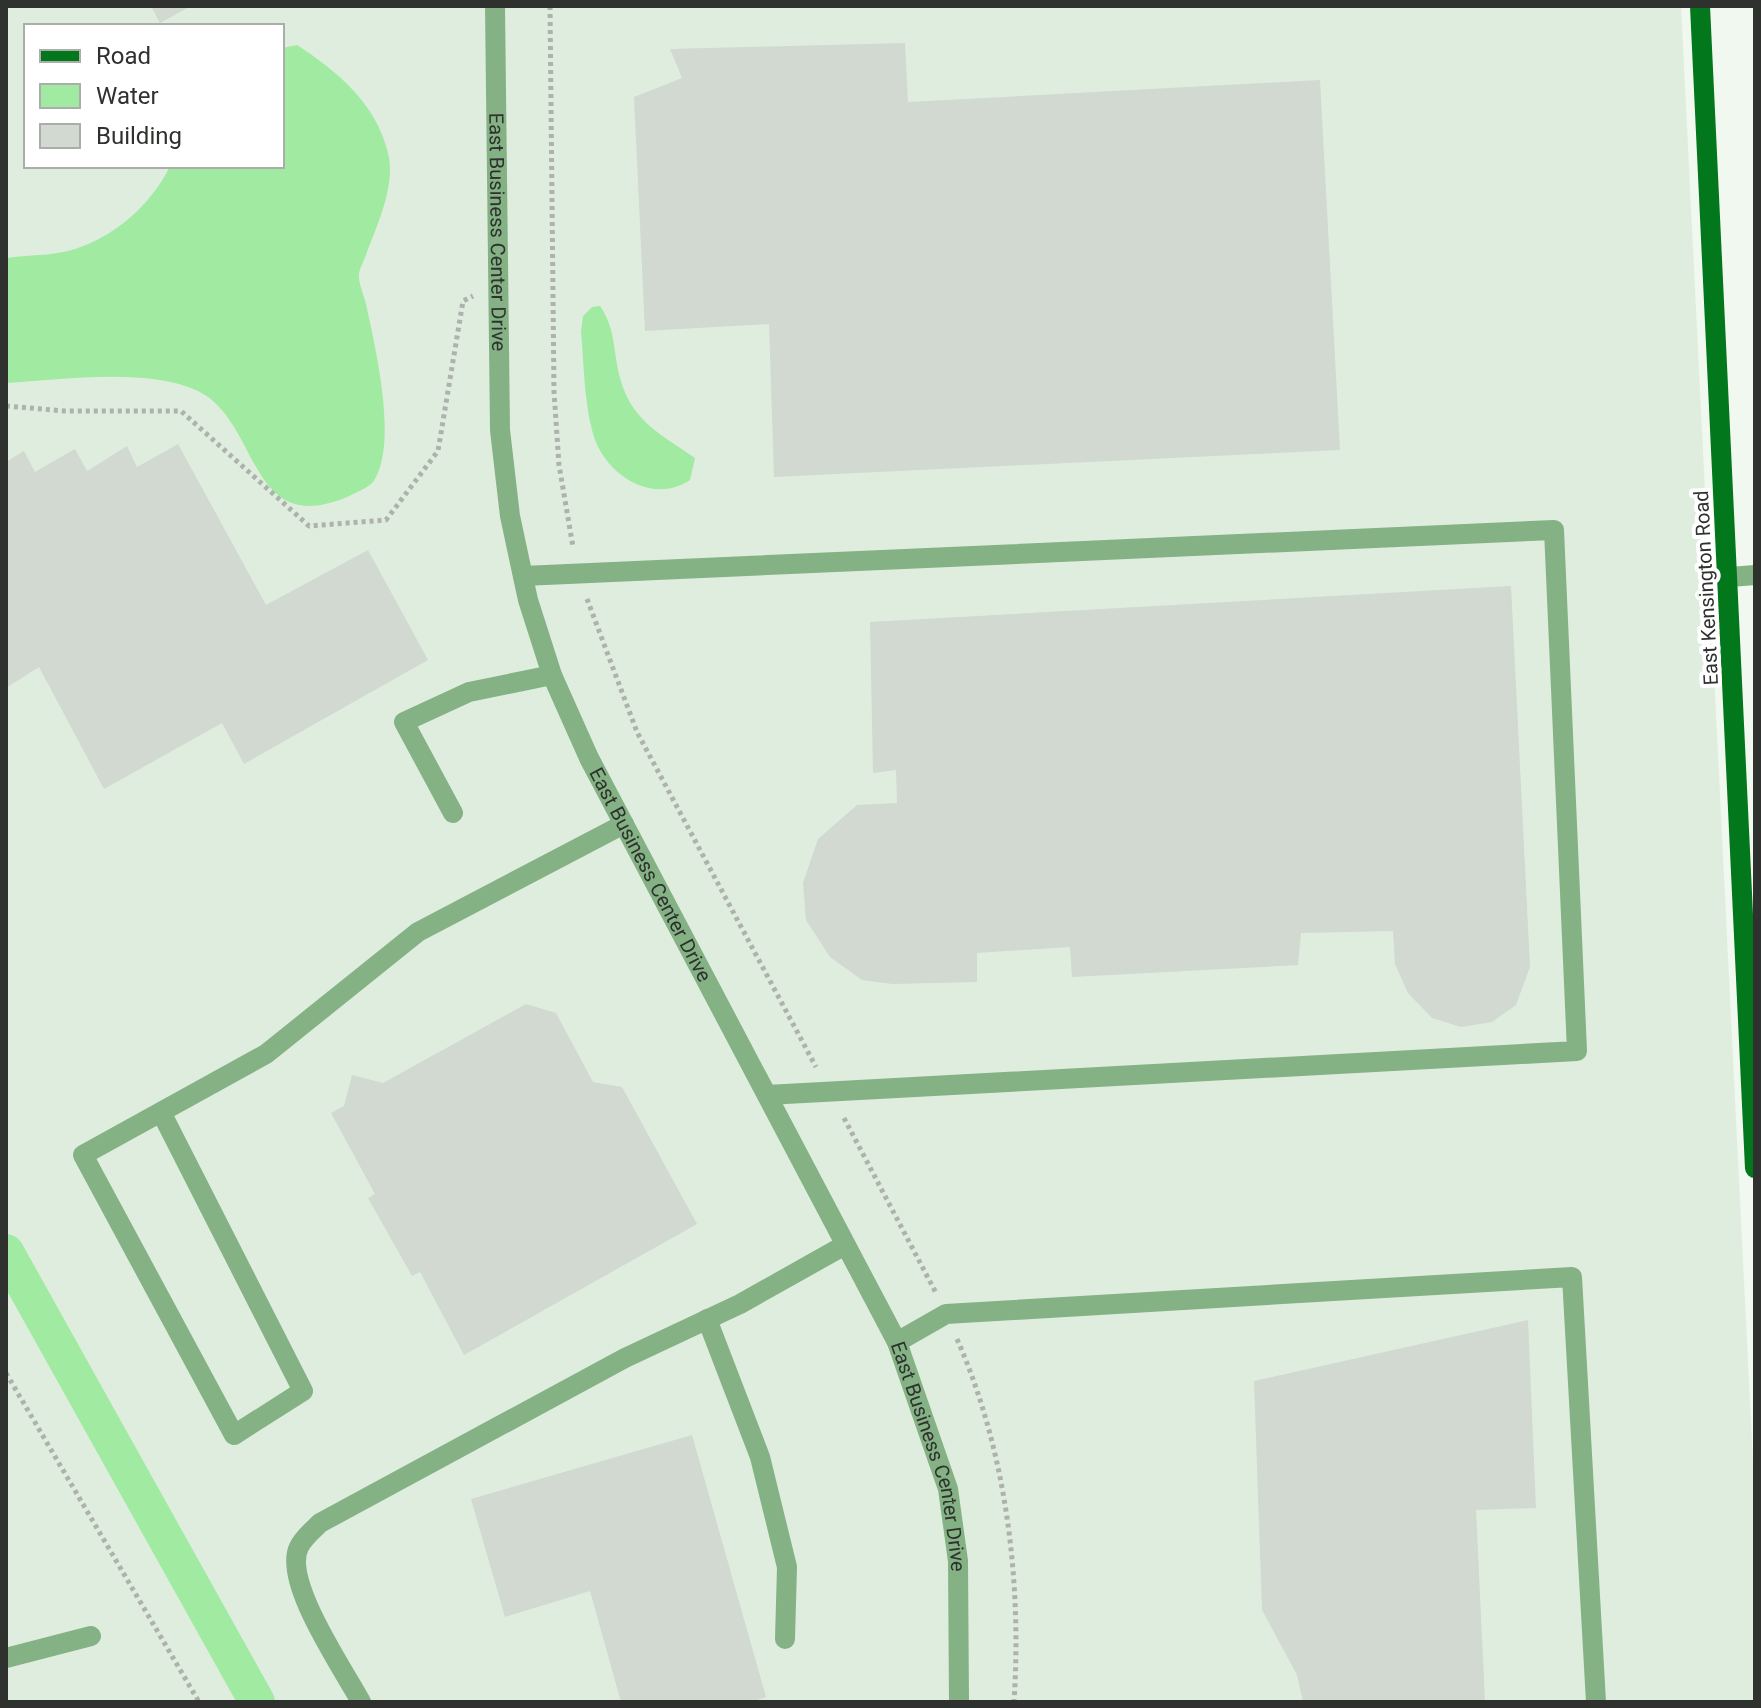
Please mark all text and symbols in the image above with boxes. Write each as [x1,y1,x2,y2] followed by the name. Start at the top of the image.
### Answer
[24,24,284,168] legend
[96,42,151,70] text: Road
[96,82,159,110] text: Water
[484,113,511,351] street label: East Business Center Drive
[96,122,182,150] text: Building
[1689,490,1723,686] street label: East Kensington Road
[584,763,717,986] street label: East Business Center Drive
[886,1338,970,1572] street label: East Business Center Drive

